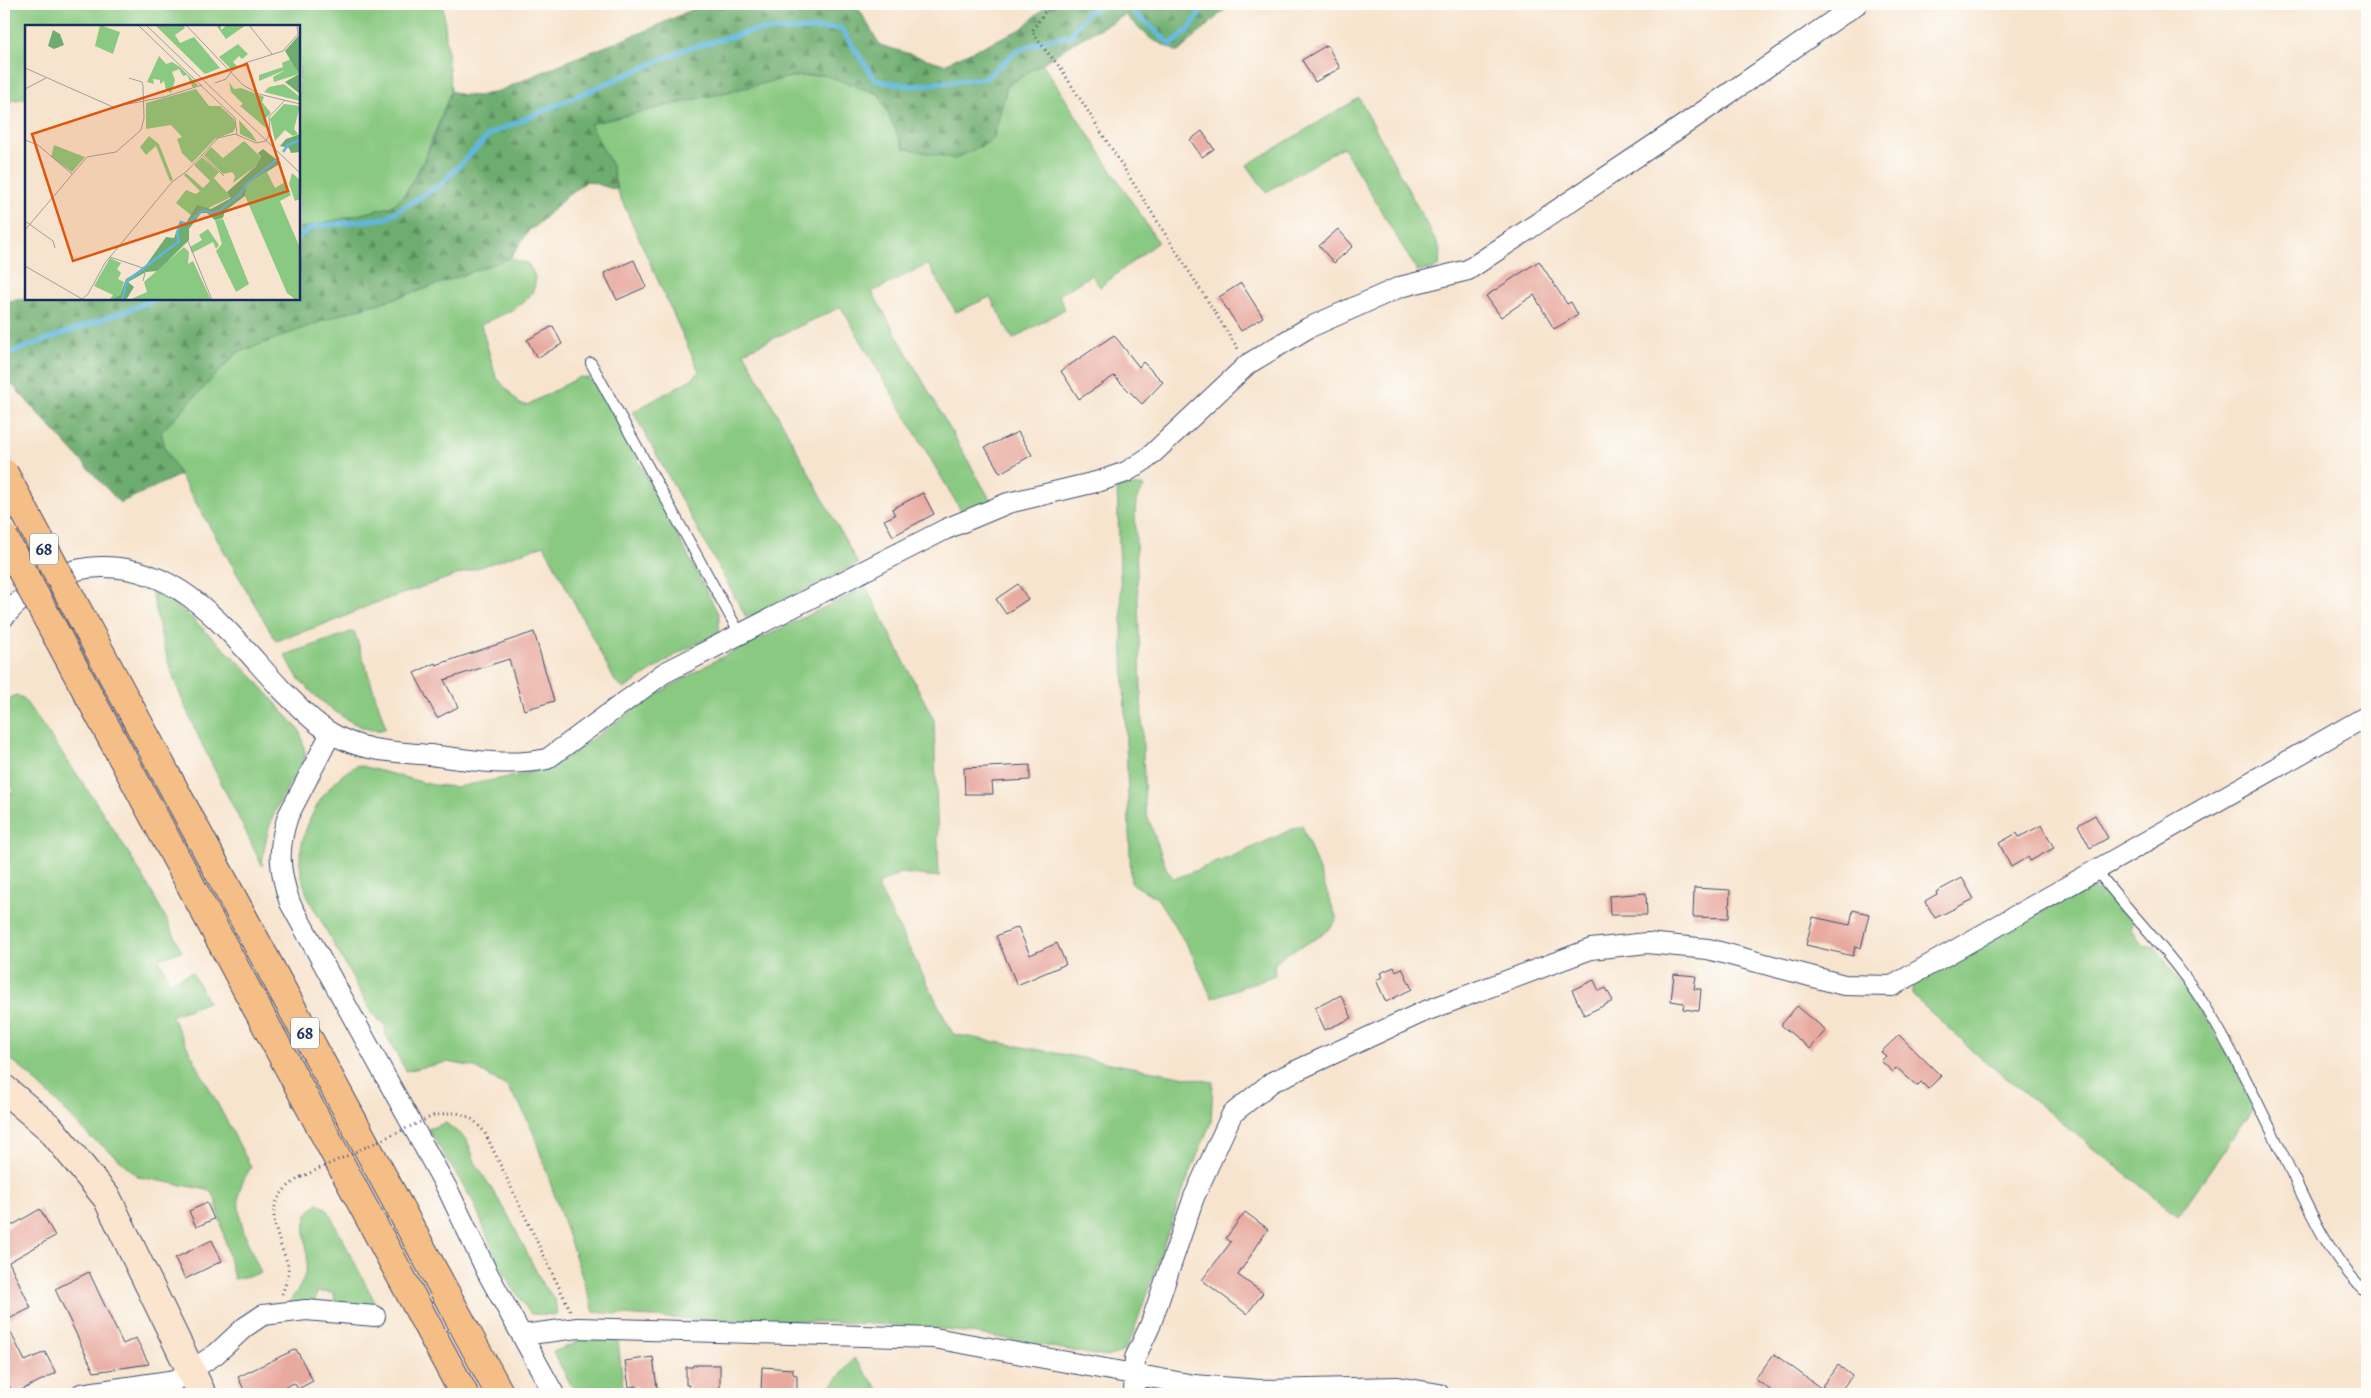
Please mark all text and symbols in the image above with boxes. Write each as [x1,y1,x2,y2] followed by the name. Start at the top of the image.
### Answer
[25,25,300,300] inset map
[30,534,58,564] road number: 68
[291,1018,319,1048] road number: 68

